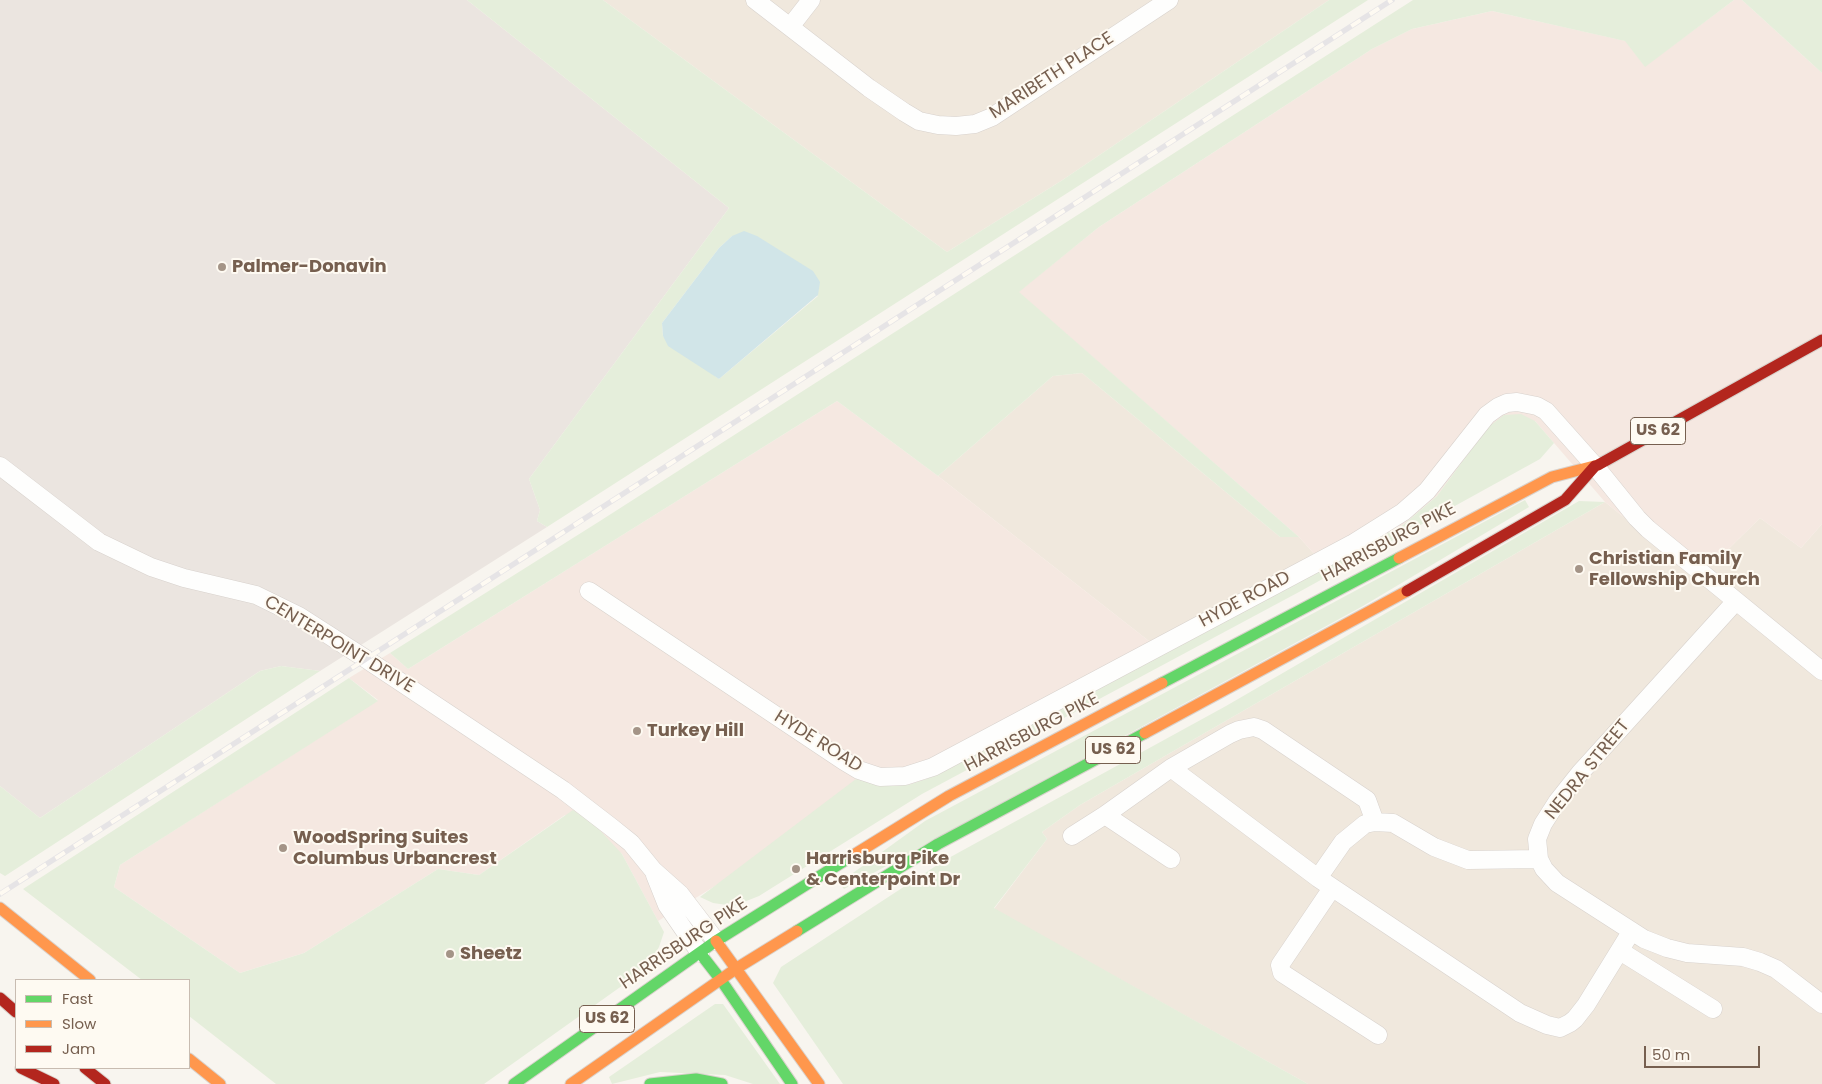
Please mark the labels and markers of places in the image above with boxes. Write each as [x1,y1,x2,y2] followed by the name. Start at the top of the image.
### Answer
[232,256,387,278] place label: Palmer-Donavin
[216,261,228,273] marker: Palmer-Donavin
[1589,548,1760,590] place label: Christian Family Fellowship Church
[1573,563,1585,575] marker: Christian Family Fellowship Church
[647,720,744,742] place label: Turkey Hill
[631,725,643,737] marker: Turkey Hill
[293,827,497,870] place label: WoodSpring Suites Columbus Urbancrest
[277,842,289,854] marker: WoodSpring Suites Columbus Urbancrest
[806,848,960,891] place label: Harrisburg Pike & Centerpoint Dr
[790,863,802,875] marker: Harrisburg Pike & Centerpoint Dr
[460,943,522,965] place label: Sheetz
[444,948,456,960] marker: Sheetz

